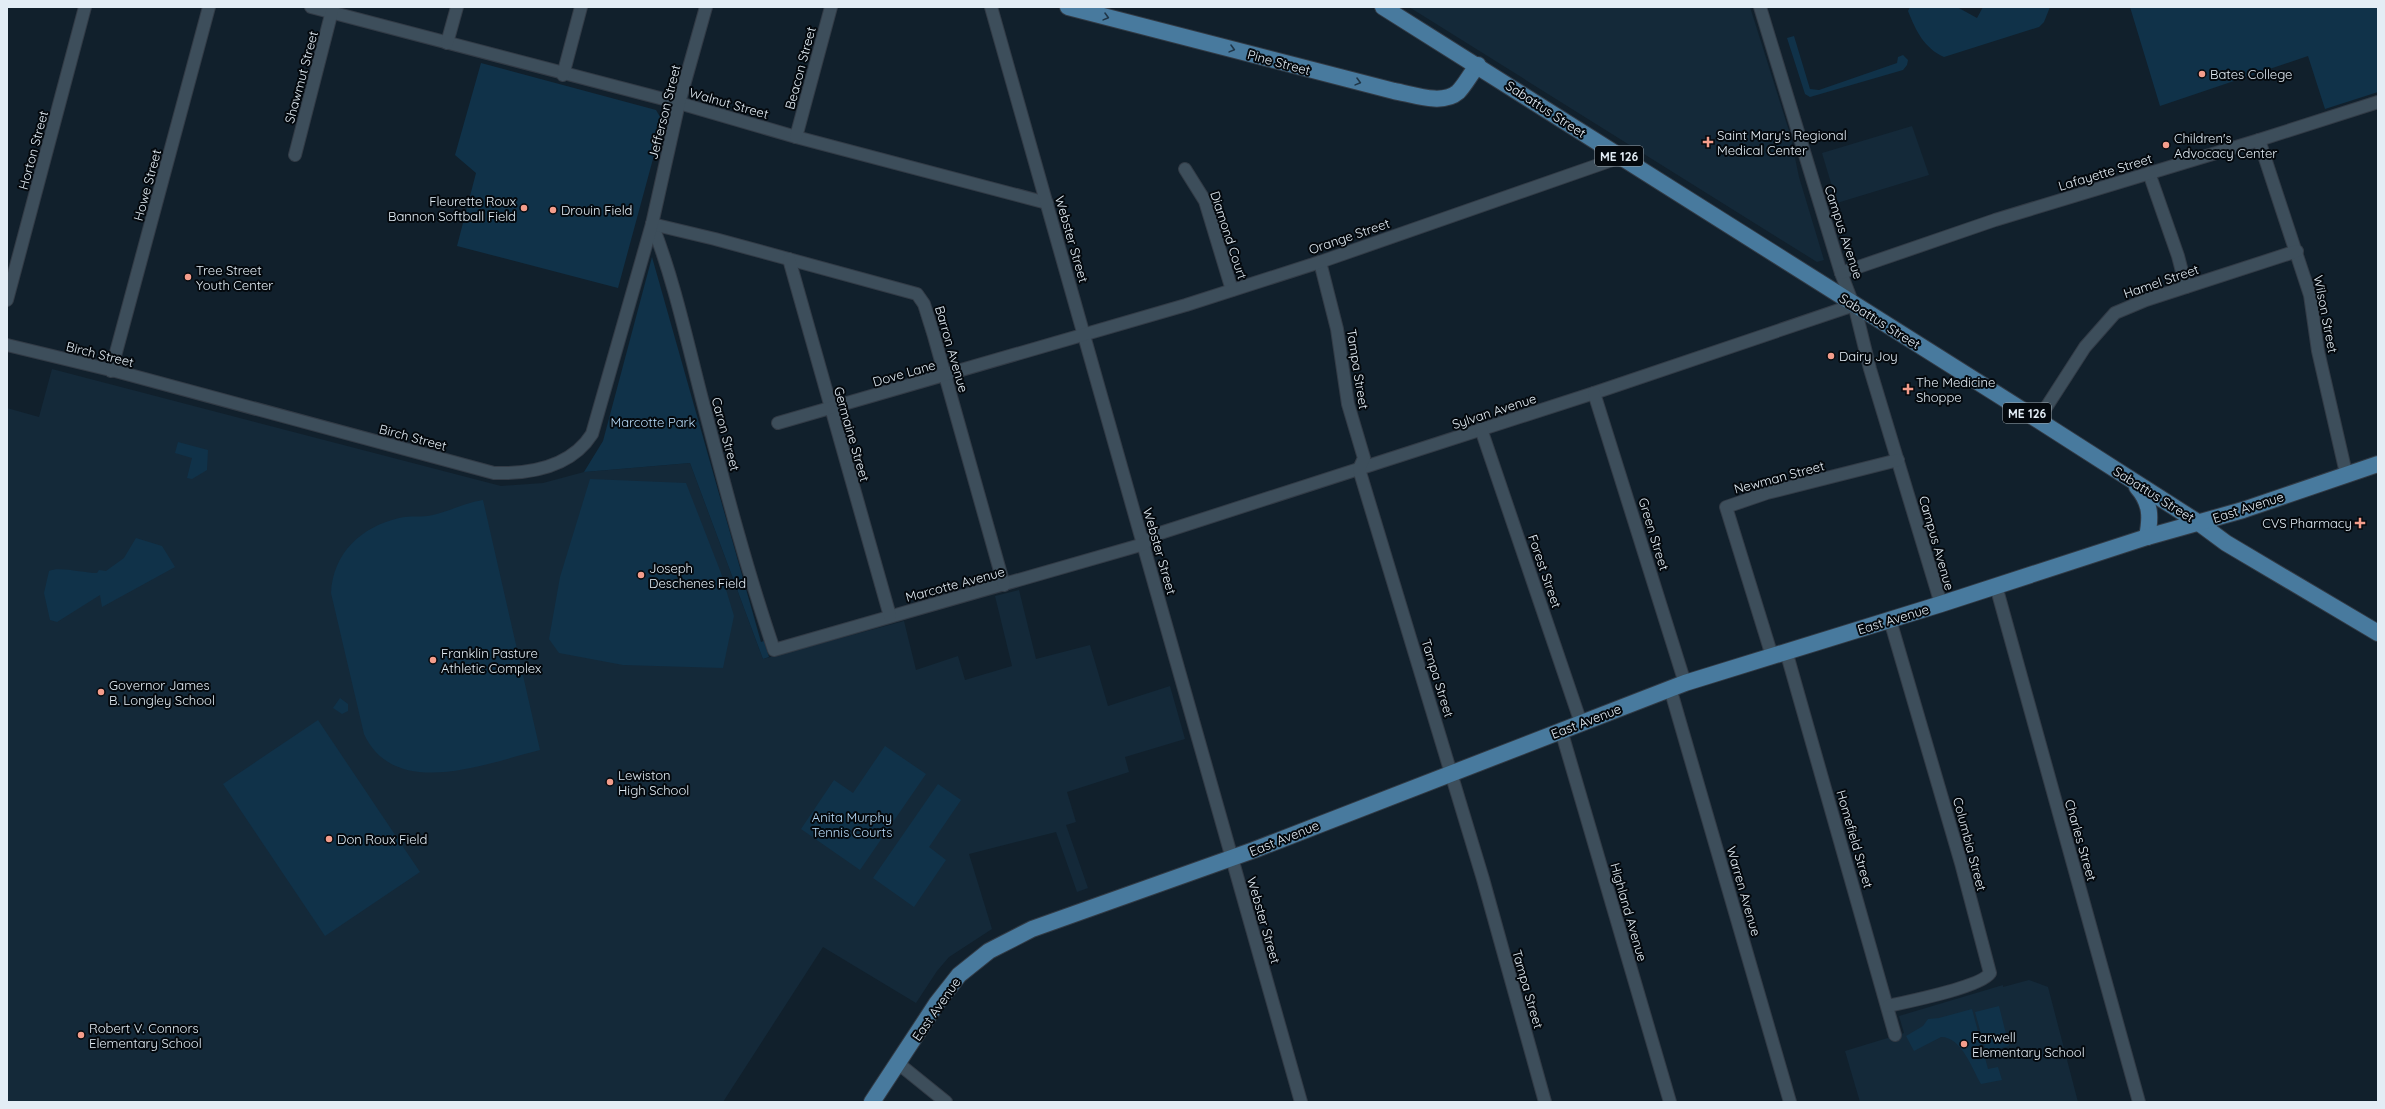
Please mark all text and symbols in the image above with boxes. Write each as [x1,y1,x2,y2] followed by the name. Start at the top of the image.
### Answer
[1102,12,1109,21] one-way arrow
[781,25,819,111] street label: Beacon Street
[281,29,321,125] street label: Shawmut Street
[1229,45,1235,53] one-way arrow
[1246,46,1312,78] street label: Pine Street
[644,63,684,161] street label: Jefferson Street
[2210,66,2292,82] place label: Bates College
[2197,69,2207,79] marker: Bates College
[1354,77,1361,86] one-way arrow
[1503,77,1589,141] street label: Sabattus Street
[688,84,770,122] street label: Walnut Street
[15,109,51,191] street label: Horton Street
[1717,127,1847,158] place label: Saint Mary's Regional Medical Center
[2174,130,2277,161] place label: Children's Advocacy Center
[1702,136,1714,148] marker: Saint Mary's Regional Medical Center
[2161,140,2171,150] marker: Children's Advocacy Center
[1595,146,1643,166] road number: ME 126
[130,147,164,223] street label: Howe Street
[2056,150,2154,194] street label: Lafayette Street
[1821,183,1867,281] street label: Campus Avenue
[1207,189,1251,281] street label: Diamond Court
[388,193,516,224] place label: Fleurette Roux Bannon Softball Field
[1052,194,1092,284] street label: Webster Street
[561,202,632,218] place label: Drouin Field
[519,203,529,213] marker: Fleurette Roux Bannon Softball Field
[548,205,558,215] marker: Drouin Field
[1306,215,1392,257] street label: Orange Street
[2121,261,2201,301] street label: Hamel Street
[196,262,273,293] place label: Tree Street Youth Center
[183,272,193,282] marker: Tree Street Youth Center
[2311,274,2341,354] street label: Wilson Street
[1837,290,1923,352] street label: Sabattus Street
[932,304,972,394] street label: Barron Avenue
[1344,328,1372,410] street label: Tampa Street
[65,338,135,370] street label: Birch Street
[1839,348,1898,364] place label: Dairy Joy
[1826,351,1836,361] marker: Dairy Joy
[871,356,937,390] street label: Dove Lane
[1916,374,1995,405] place label: The Medicine Shoppe
[1903,384,1913,394] marker: The Medicine Shoppe
[831,385,873,483] street label: Germaine Street
[1450,390,1538,432] street label: Sylvan Avenue
[708,395,744,473] street label: Caron Street
[2003,403,2051,423] road number: ME 126
[610,414,696,430] park label: Marcotte Park
[378,420,448,454] street label: Birch Street
[1732,457,1826,497] street label: Newman Street
[2111,463,2197,525] street label: Sabattus Street
[2210,488,2286,526] street label: East Avenue
[1916,494,1958,592] street label: Campus Avenue
[1635,496,1673,572] street label: Green Street
[1140,506,1180,596] street label: Webster Street
[2262,515,2352,531] place label: CVS Pharmacy
[2355,518,2365,528] marker: CVS Pharmacy
[1525,532,1565,610] street label: Forest Street
[649,560,746,591] place label: Joseph Deschenes Field
[904,563,1006,605] street label: Marcotte Avenue
[636,570,646,580] marker: Joseph Deschenes Field
[1855,601,1931,637] street label: East Avenue
[1418,637,1458,719] street label: Tampa Street
[441,645,541,676] place label: Franklin Pasture Athletic Complex
[428,655,438,665] marker: Franklin Pasture Athletic Complex
[109,677,215,708] place label: Governor James B. Longley School
[96,687,106,697] marker: Governor James B. Longley School
[1549,700,1623,742] street label: East Avenue
[618,767,689,798] place label: Lewiston High School
[605,777,615,787] marker: Lewiston High School
[1833,788,1877,890] street label: Homefield Street
[1950,795,1990,893] street label: Columbia Street
[2062,797,2100,883] street label: Charles Street
[812,809,892,840] park label: Anita Murphy Tennis Courts
[1247,817,1321,859] street label: East Avenue
[337,831,427,847] place label: Don Roux Field
[324,834,334,844] marker: Don Roux Field
[1724,844,1764,938] street label: Warren Avenue
[1607,861,1651,963] street label: Highland Avenue
[1244,875,1284,965] street label: Webster Street
[1509,948,1547,1030] street label: Tampa Street
[908,974,964,1044] street label: East Avenue
[89,1020,202,1051] place label: Robert V. Connors Elementary School
[1972,1029,2085,1060] place label: Farwell Elementary School
[76,1030,86,1040] marker: Robert V. Connors Elementary School
[1959,1039,1969,1049] marker: Farwell Elementary School

